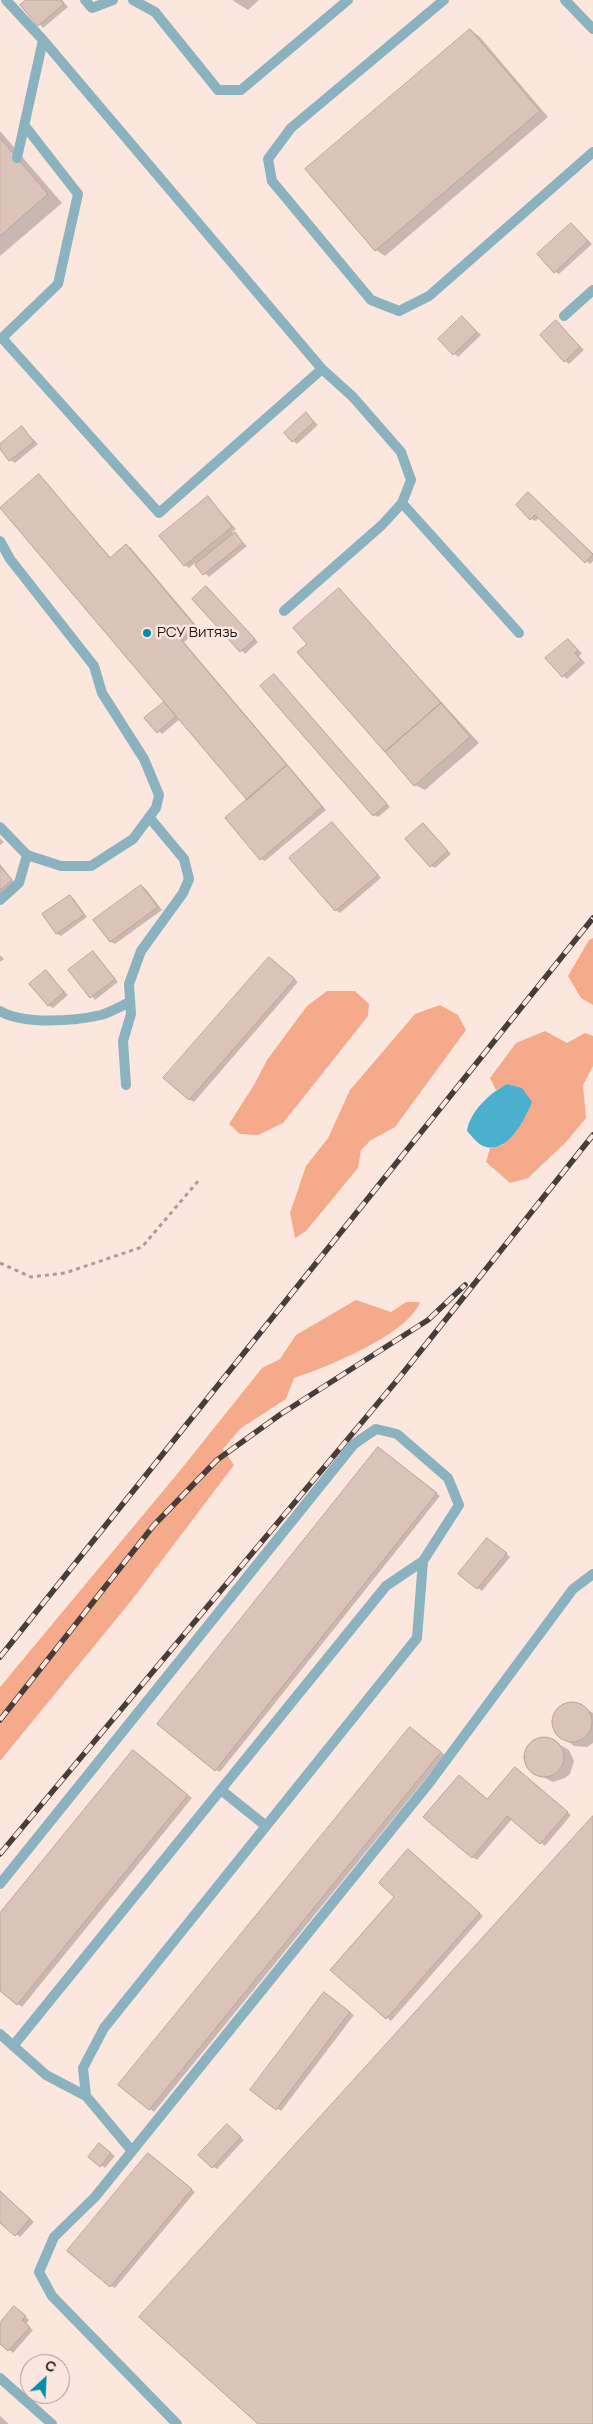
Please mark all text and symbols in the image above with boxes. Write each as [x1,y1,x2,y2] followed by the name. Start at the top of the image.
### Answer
[157,624,238,642] place label: РСУ Витязь
[141,627,153,639] marker: РСУ Витязь
[20,2354,70,2404] north arrow
[42,2355,60,2377] text: С

